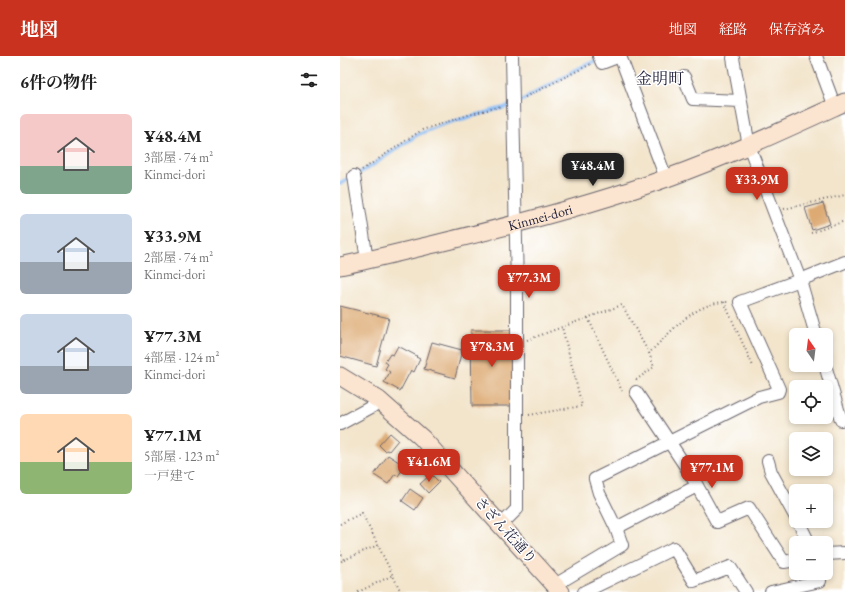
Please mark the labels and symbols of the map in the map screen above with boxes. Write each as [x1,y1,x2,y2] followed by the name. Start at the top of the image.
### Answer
[636,68,684,89] district label: 金明町
[560,153,626,187] pin: ¥48.4M
[724,167,790,201] pin: ¥33.9M
[506,200,575,235] street label: Kinmei-dori
[496,265,562,299] pin: ¥77.3M
[789,328,833,372] north arrow
[459,334,525,368] pin: ¥78.3M
[396,449,462,483] pin: ¥41.6M
[679,455,745,489] pin: ¥77.1M
[471,493,541,567] street label: さざん花通り

